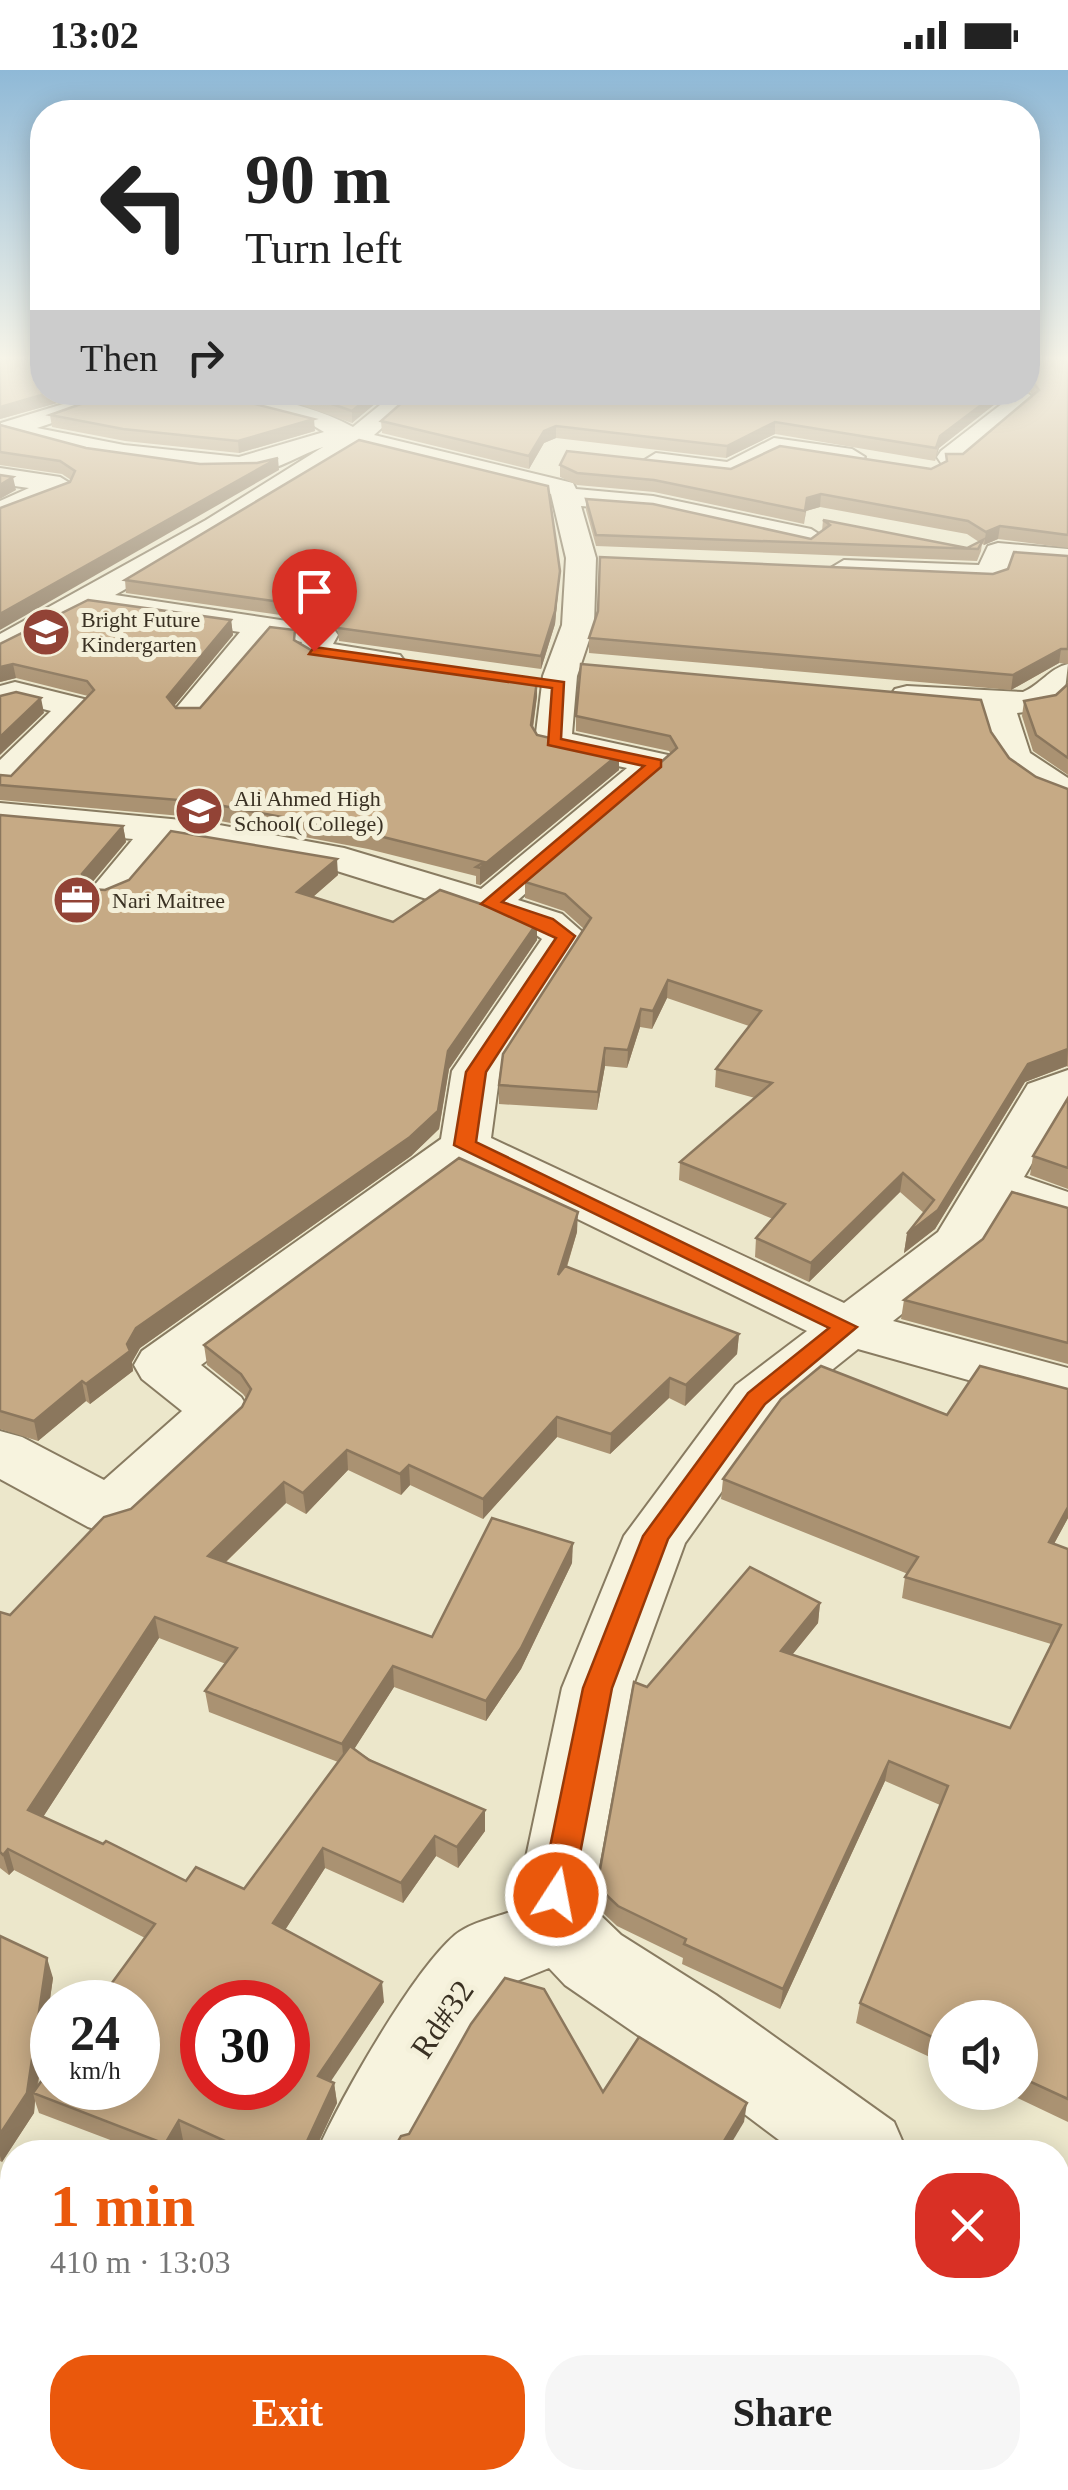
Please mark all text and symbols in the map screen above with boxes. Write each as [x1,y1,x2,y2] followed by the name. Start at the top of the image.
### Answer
[50,14,139,56] text: 13:02
[80,140,210,270] icon: left
[245,141,391,218] text: 90 m
[245,223,402,273] text: Turn left
[178,330,233,385] icon: right
[80,337,158,379] text: Then
[272,549,357,652] pin
[287,564,342,619] icon: arrive
[20,606,72,658] school or university icon: Bright Future Kindergarten
[81,607,200,657] place label: Bright Future Kindergarten
[173,785,225,837] school or university icon: Ali Ahmed High School( College)
[234,786,384,836] place label: Ali Ahmed High School( College)
[51,874,103,926] office icon: Nari Maitree
[112,888,225,913] place label: Nari Maitree
[504,1843,608,1947] position arrow
[403,1974,481,2064] street label: Rd#32
[180,1980,310,2110] speed limit sign: 30
[928,2000,1038,2110] map controls
[928,2000,1038,2110] button: sound
[70,2005,120,2061] text: 24
[69,2057,121,2084] text: km/h
[50,2173,195,2239] text: 1 min
[915,2173,1020,2278] button: close
[50,2244,230,2280] text: 410 m · 13:03
[50,2355,525,2470] button: Exit
[545,2355,1020,2470] button: Share

